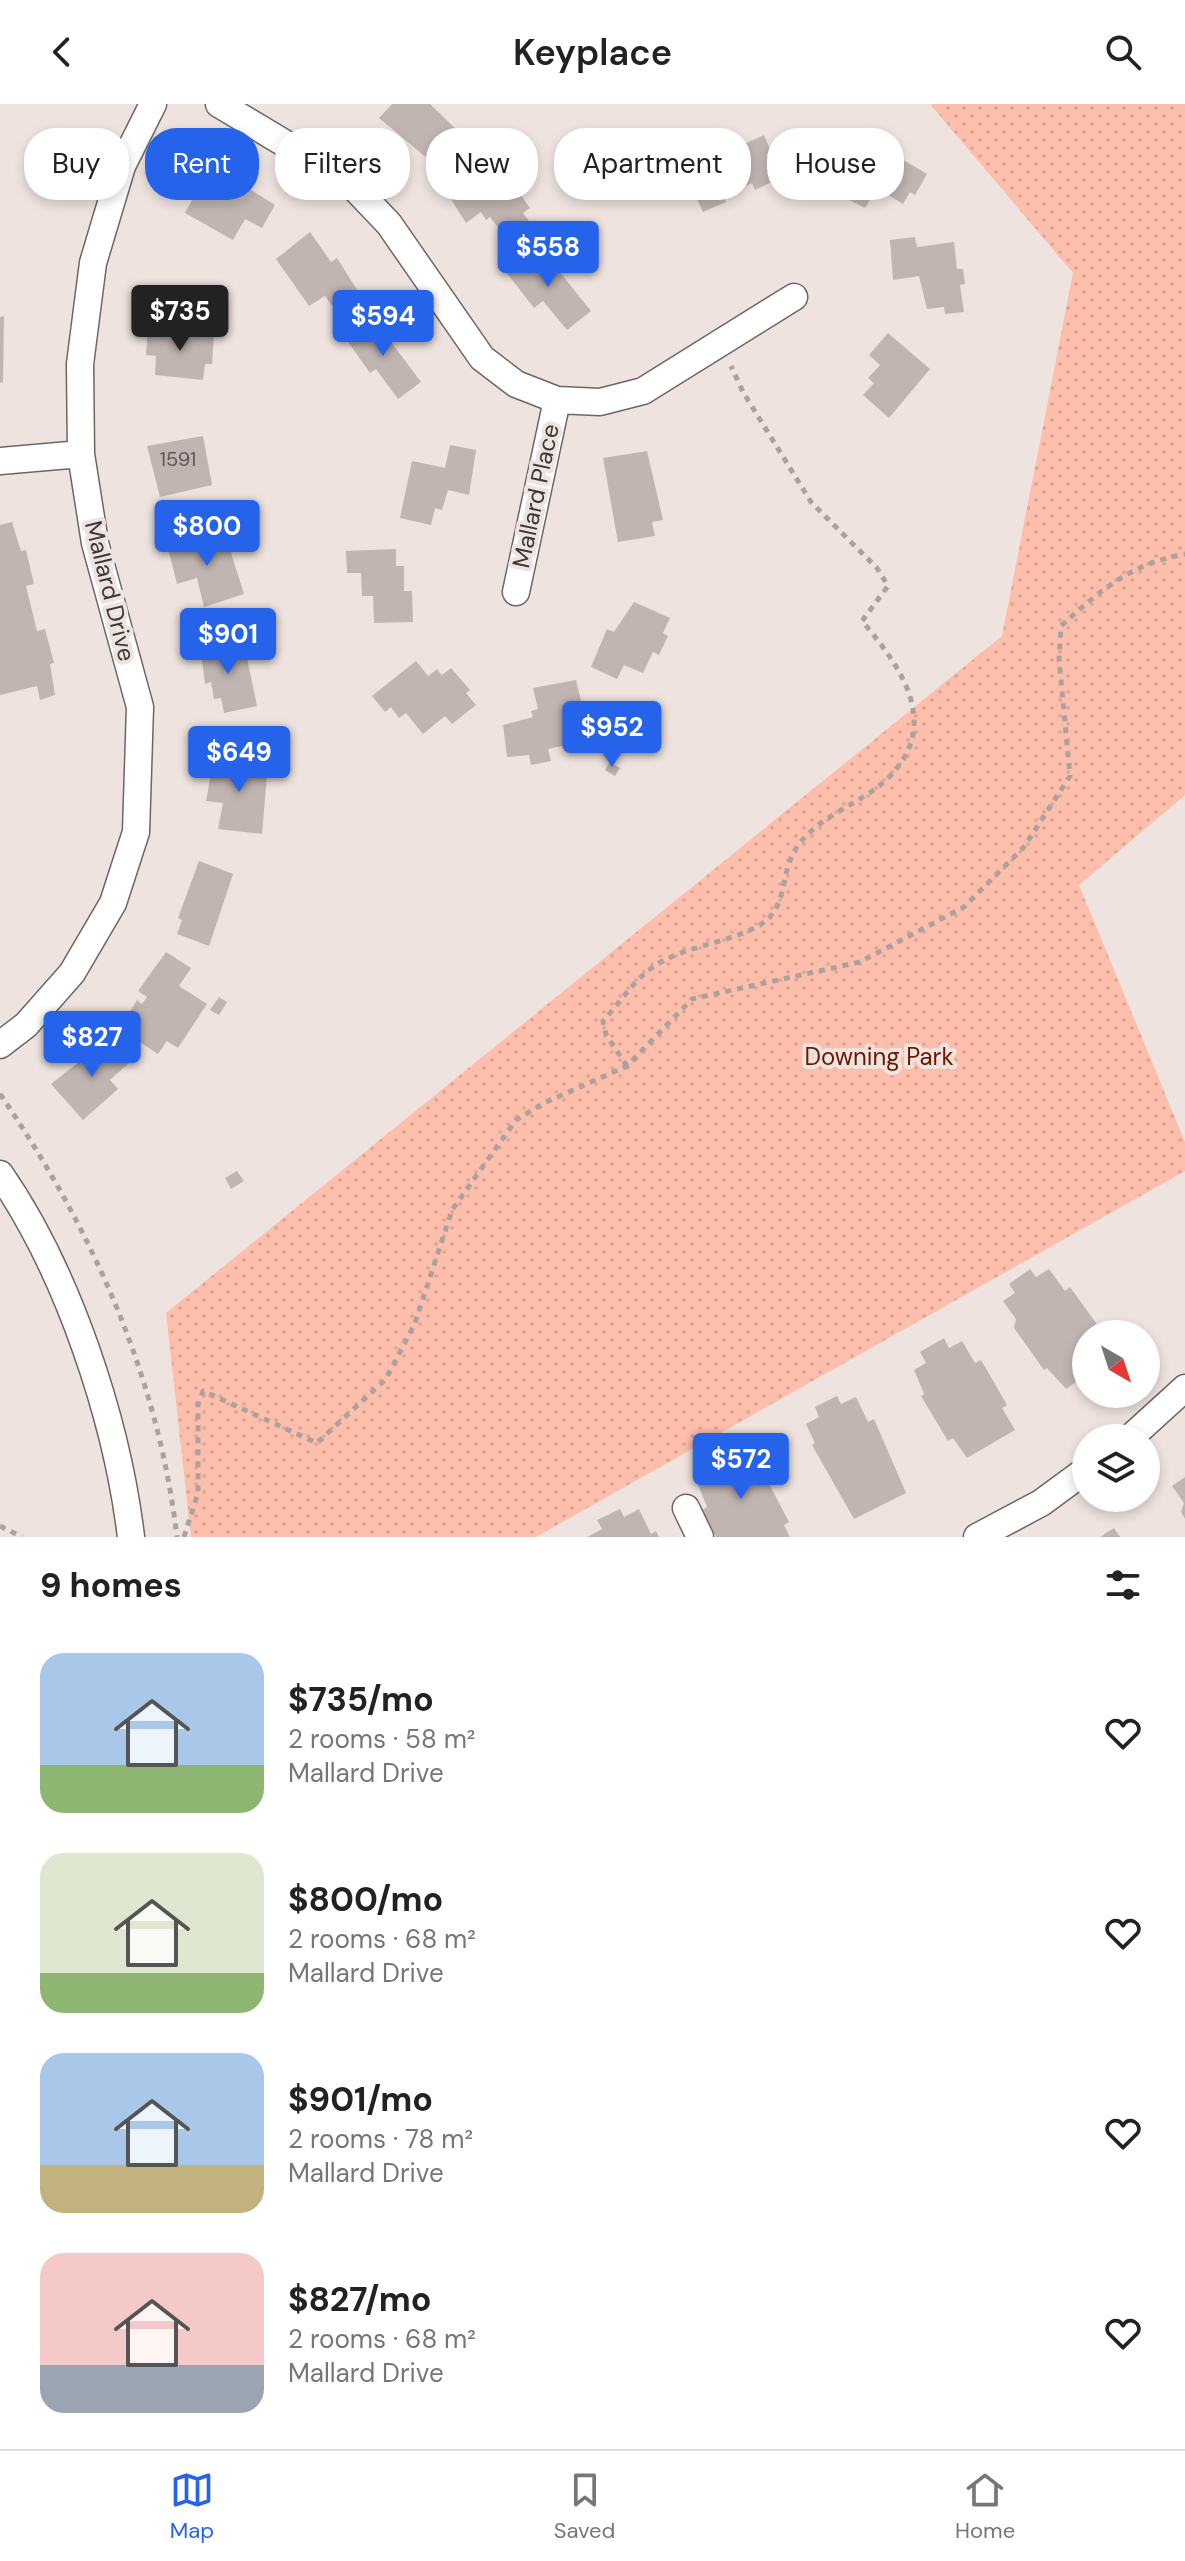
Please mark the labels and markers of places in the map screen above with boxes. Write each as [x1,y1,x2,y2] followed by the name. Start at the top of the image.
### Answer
[501,221,595,289] pin: $558
[133,285,227,353] pin: $735
[336,290,430,358] pin: $594
[160,500,254,568] pin: $800
[181,608,275,676] pin: $901
[565,701,659,769] pin: $952
[192,726,286,794] pin: $649
[45,1011,139,1079] pin: $827
[694,1433,788,1501] pin: $572

